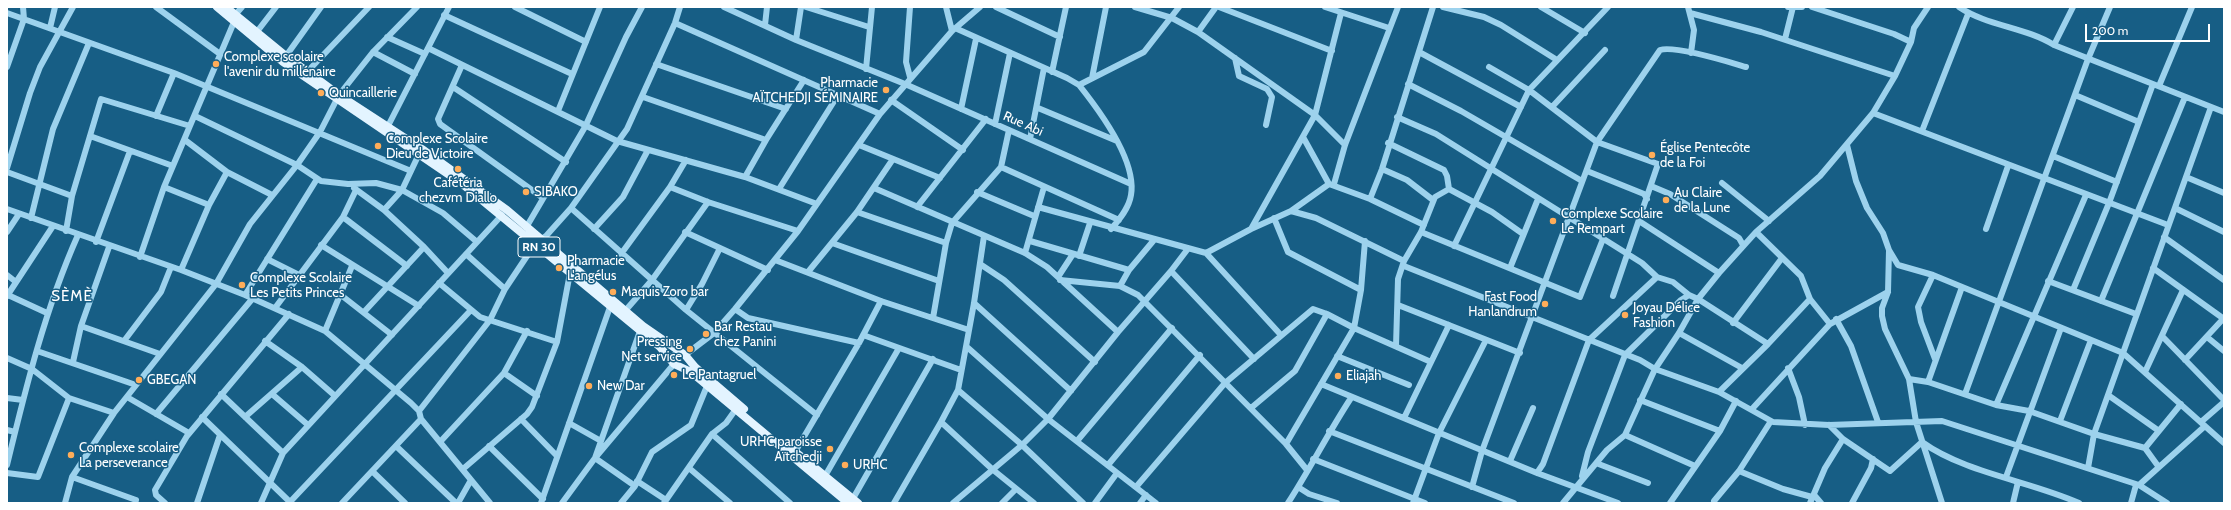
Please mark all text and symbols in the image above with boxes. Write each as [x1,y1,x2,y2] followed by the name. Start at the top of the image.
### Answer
[2087,16,2212,42] scale bar
[2092,23,2128,38] text: 200 m
[224,49,336,80] place label: Complexe scolaire l'avenir du millénaire
[211,59,221,69] marker: Complexe scolaire l'avenir du millénaire
[753,75,878,106] place label: Pharmacie AÏTCHEDJI SÉMINAIRE
[329,85,397,101] place label: Quincaillerie
[881,85,891,95] marker: Pharmacie AÏTCHEDJI SÉMINAIRE
[316,88,326,98] marker: Quincaillerie
[1001,108,1045,140] street label: Rue Abi
[386,131,488,162] place label: Complexe Scolaire Dieu de Victoire
[1660,140,1750,171] place label: Église Pentecôte de la Foi
[373,141,383,151] marker: Complexe Scolaire Dieu de Victoire
[1647,150,1657,160] marker: Église Pentecôte de la Foi
[453,164,463,174] marker: Cafétéria chezvm Diallo
[419,175,497,206] place label: Cafétéria chezvm Diallo
[534,184,578,200] place label: SIBAKO
[1674,185,1730,216] place label: Au Claire de la Lune
[521,187,531,197] marker: SIBAKO
[1661,195,1671,205] marker: Au Claire de la Lune
[1561,206,1663,237] place label: Complexe Scolaire Le Rempart
[1548,216,1558,226] marker: Complexe Scolaire Le Rempart
[518,237,560,257] road number: RN 30
[567,253,625,284] place label: Pharmacie L'angélus
[554,263,564,273] marker: Pharmacie L'angélus
[250,270,352,301] place label: Complexe Scolaire Les Petits Princes
[237,280,247,290] marker: Complexe Scolaire Les Petits Princes
[621,284,708,300] place label: Maquis Zoro bar
[608,287,618,297] marker: Maquis Zoro bar
[51,288,93,306] district label: SÈMÈ
[1468,289,1537,320] place label: Fast Food Hanlandrum
[1540,299,1550,309] marker: Fast Food Hanlandrum
[1633,300,1700,331] place label: Joyau Délice Fashion
[1620,310,1630,320] marker: Joyau Délice Fashion
[714,319,776,350] place label: Bar Restau chez Panini
[701,329,711,339] marker: Bar Restau chez Panini
[621,334,682,365] place label: Pressing Net service
[685,344,695,354] marker: Pressing Net service
[682,367,756,383] place label: Le Pantagruel
[1346,368,1381,384] place label: Eliajah
[669,370,679,380] marker: Le Pantagruel
[1333,371,1343,381] marker: Eliajah
[147,372,196,388] place label: GBEGAN
[134,375,144,385] marker: GBEGAN
[597,378,645,394] place label: New Dar
[584,381,594,391] marker: New Dar
[740,434,822,465] place label: URHC paroisse Aïtchedji
[79,440,179,471] place label: Complexe scolaire La perseverance
[825,444,835,454] marker: URHC paroisse Aïtchedji
[66,450,76,460] marker: Complexe scolaire La perseverance
[853,457,887,473] place label: URHC
[840,460,850,470] marker: URHC

